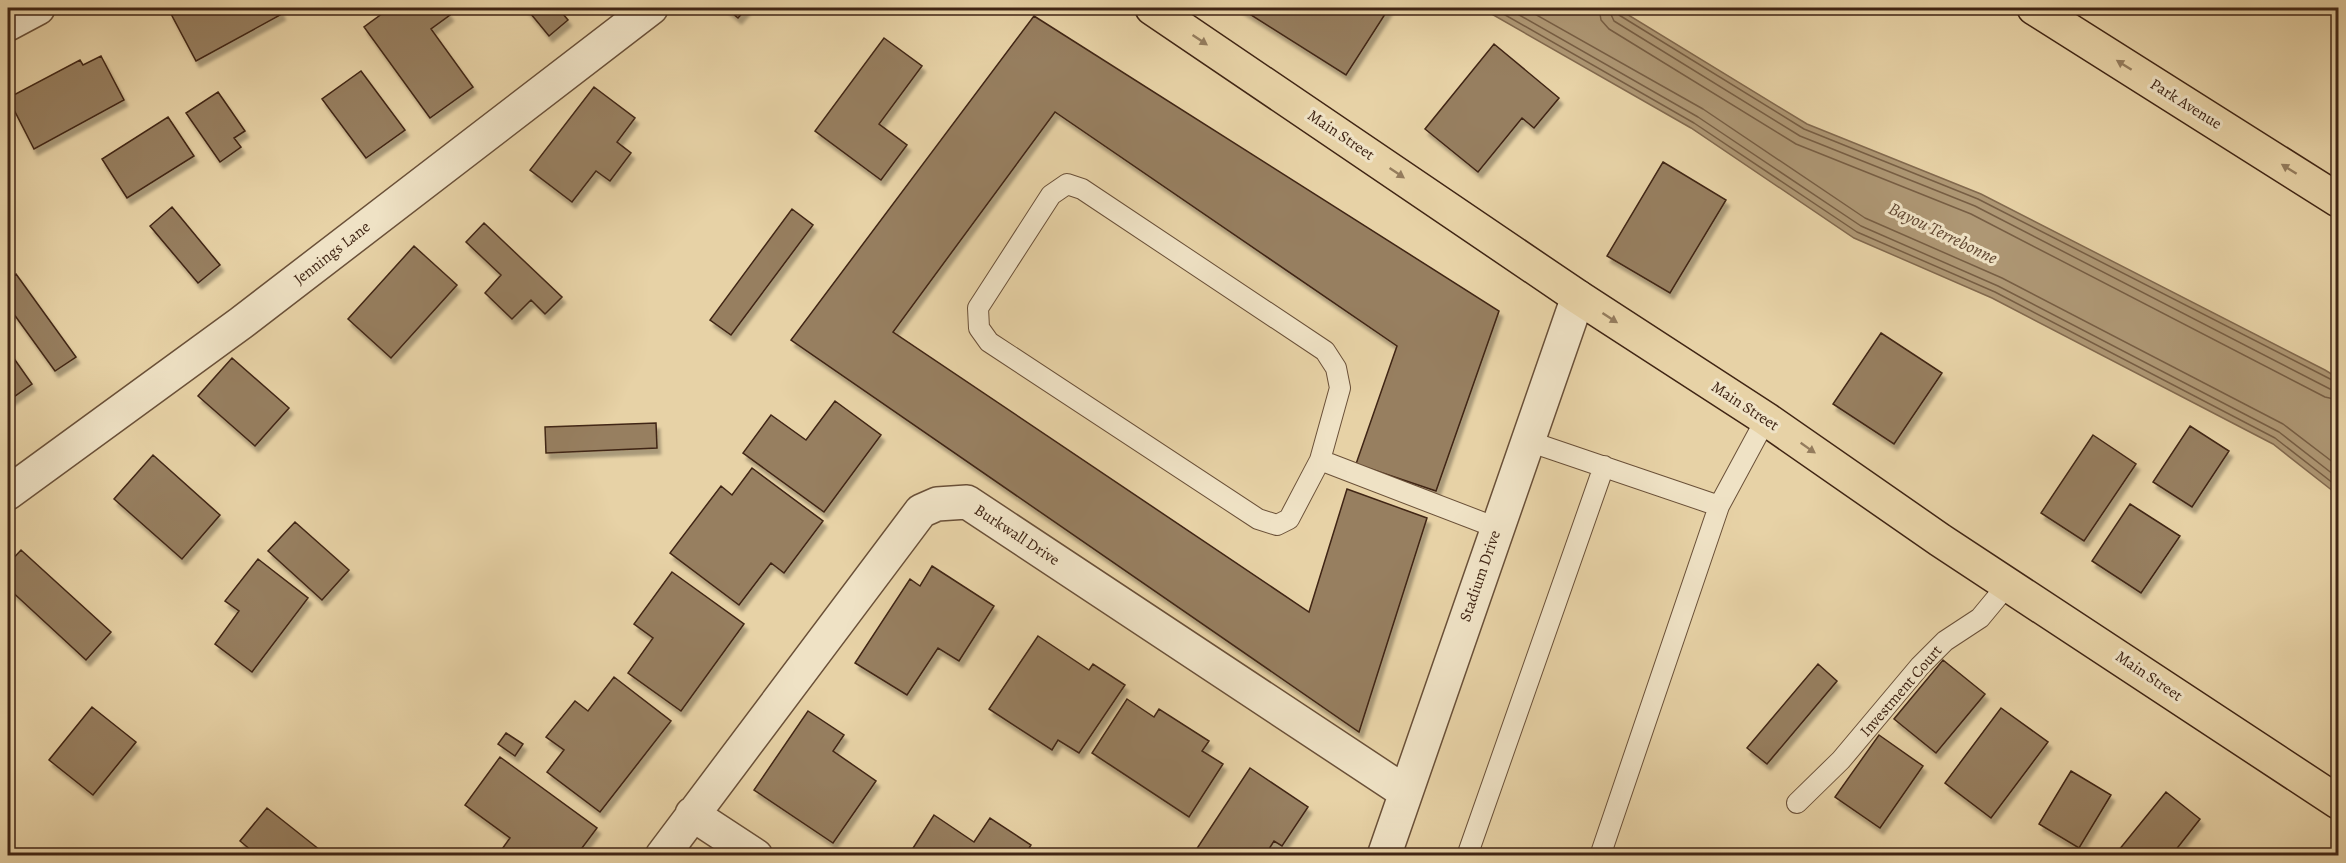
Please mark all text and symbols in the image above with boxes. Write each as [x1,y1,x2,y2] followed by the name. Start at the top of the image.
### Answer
[1192,34,1208,46] one-way arrow
[2116,59,2133,70] one-way arrow
[2146,73,2226,135] street label: Park Avenue
[1303,104,1379,166] street label: Main Street
[2281,164,2297,175] one-way arrow
[1388,168,1405,179] one-way arrow
[1885,196,2002,270] water label: Bayou Terrebonne
[289,216,375,290] street label: Jennings Lane
[1602,312,1619,323] one-way arrow
[1707,376,1783,436] street label: Main Street
[1800,442,1816,453] one-way arrow
[970,499,1064,571] street label: Burkwall Drive
[1454,527,1506,625] street label: Stadium Drive
[1855,640,1947,742] street label: Investment Court
[2111,645,2187,707] street label: Main Street

